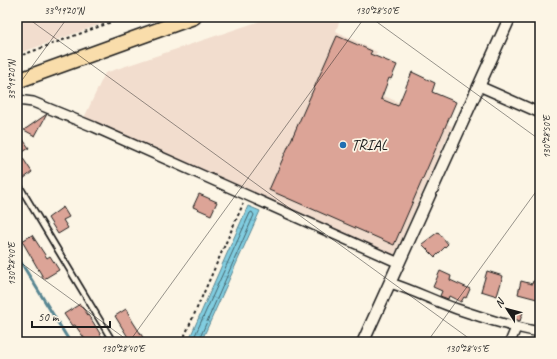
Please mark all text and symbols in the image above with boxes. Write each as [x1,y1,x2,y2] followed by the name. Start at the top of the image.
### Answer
[44,4,86,17] text: 33°19'20"N
[355,4,400,17] text: 130°28'50"E
[5,58,18,100] text: 33°19'20"N
[540,114,553,159] text: 130°28'50"E
[351,135,387,155] place label: TRIAL
[338,140,348,150] marker: TRIAL
[5,241,18,286] text: 130°28'40"E
[487,289,527,329] north arrow
[491,294,508,310] text: N
[32,303,110,329] scale bar
[38,309,60,325] text: 50 m
[101,342,146,355] text: 130°28'40"E
[445,342,490,355] text: 130°28'45"E

